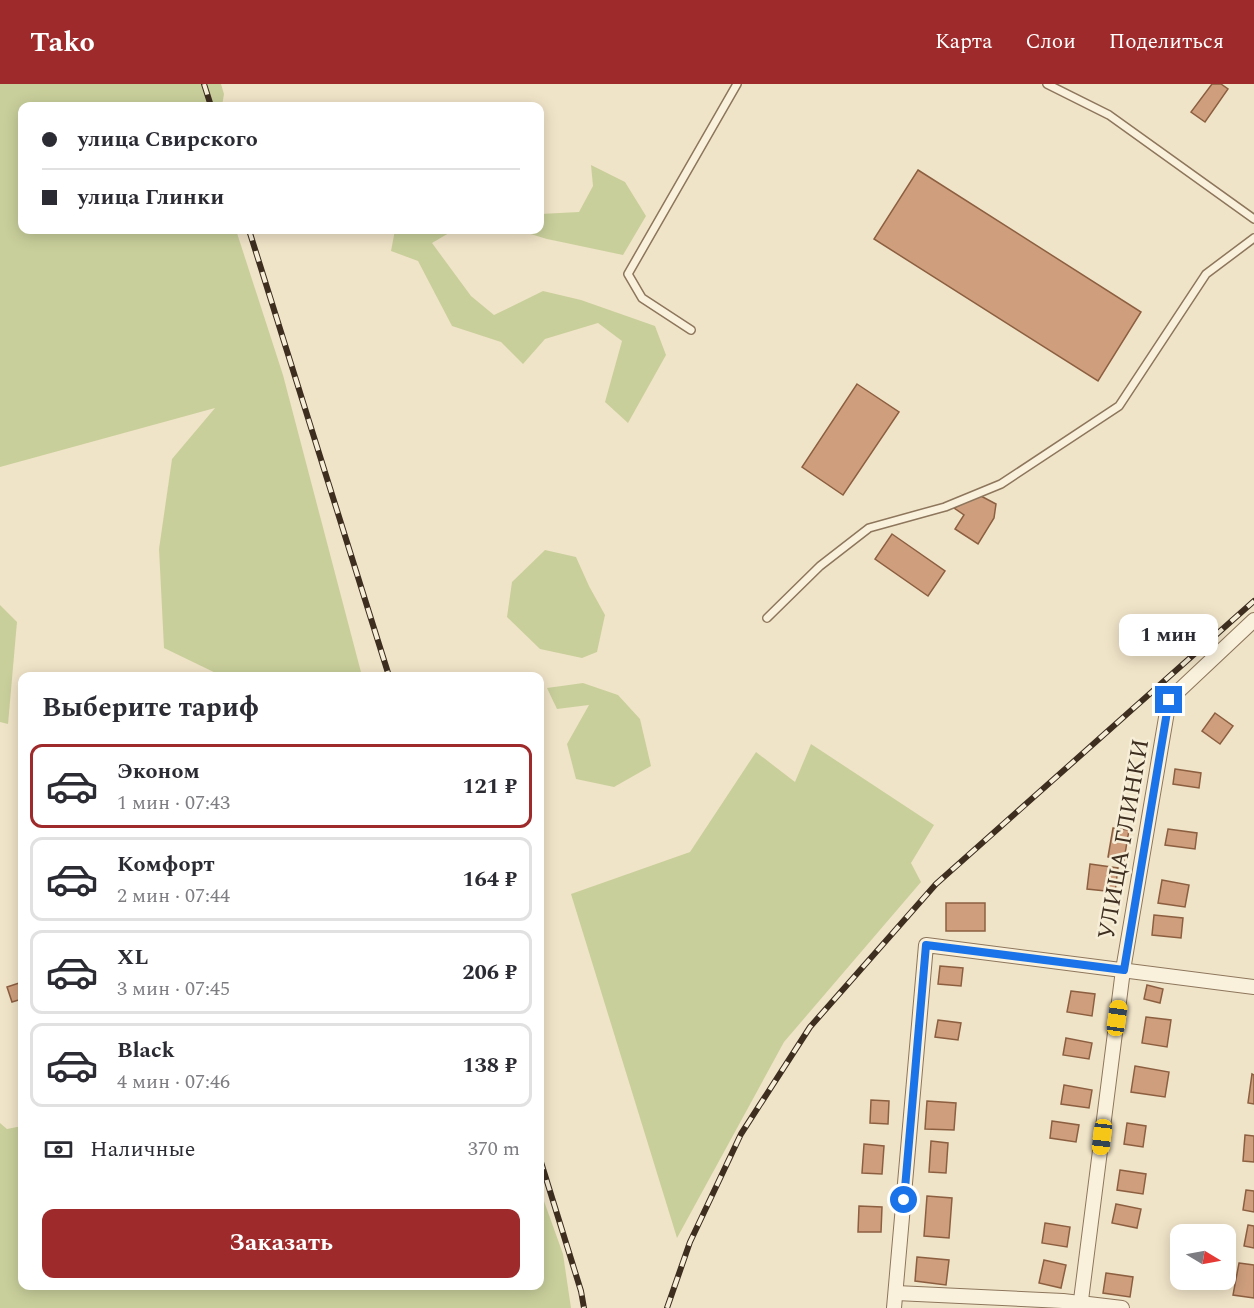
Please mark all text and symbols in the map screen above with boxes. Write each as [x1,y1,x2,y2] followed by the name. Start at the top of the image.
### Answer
[30,21,95,64] text: Tako
[935,26,992,58] text: Карта
[1025,26,1076,58] text: Слои
[1109,26,1224,58] text: Поделиться
[78,123,258,156] text: улица Свирского
[78,181,224,214] text: улица Глинки
[1120,613,1218,655] callout: 1 мин
[1140,620,1197,650] text: 1 мин
[1155,686,1182,713] route end
[42,687,259,729] text: Выберите тариф
[1089,736,1159,942] street label: УЛИЦА ГЛИНКИ
[117,755,200,788] text: Эконом
[45,759,99,813] icon: car
[462,770,517,803] text: 121 ₽
[117,788,230,818] text: 1 мин · 07:43
[117,848,215,881] text: Комфорт
[45,852,99,906] icon: car
[462,863,517,896] text: 164 ₽
[117,881,230,911] text: 2 мин · 07:44
[117,941,148,974] text: XL
[45,945,99,999] icon: car
[462,956,517,989] text: 206 ₽
[117,974,230,1004] text: 3 мин · 07:45
[1106,999,1128,1037] car
[117,1034,175,1067] text: Black
[45,1038,99,1092] icon: car
[462,1049,517,1082] text: 138 ₽
[117,1067,230,1097] text: 4 мин · 07:46
[1091,1118,1113,1156] car
[42,1133,75,1166] icon: cash
[90,1133,195,1166] text: Наличные
[468,1134,520,1164] text: 370 m
[890,1186,917,1213] route start
[42,1209,520,1278] button: Заказать
[1170,1224,1236,1290] north arrow
[1170,1224,1236,1290] map controls

